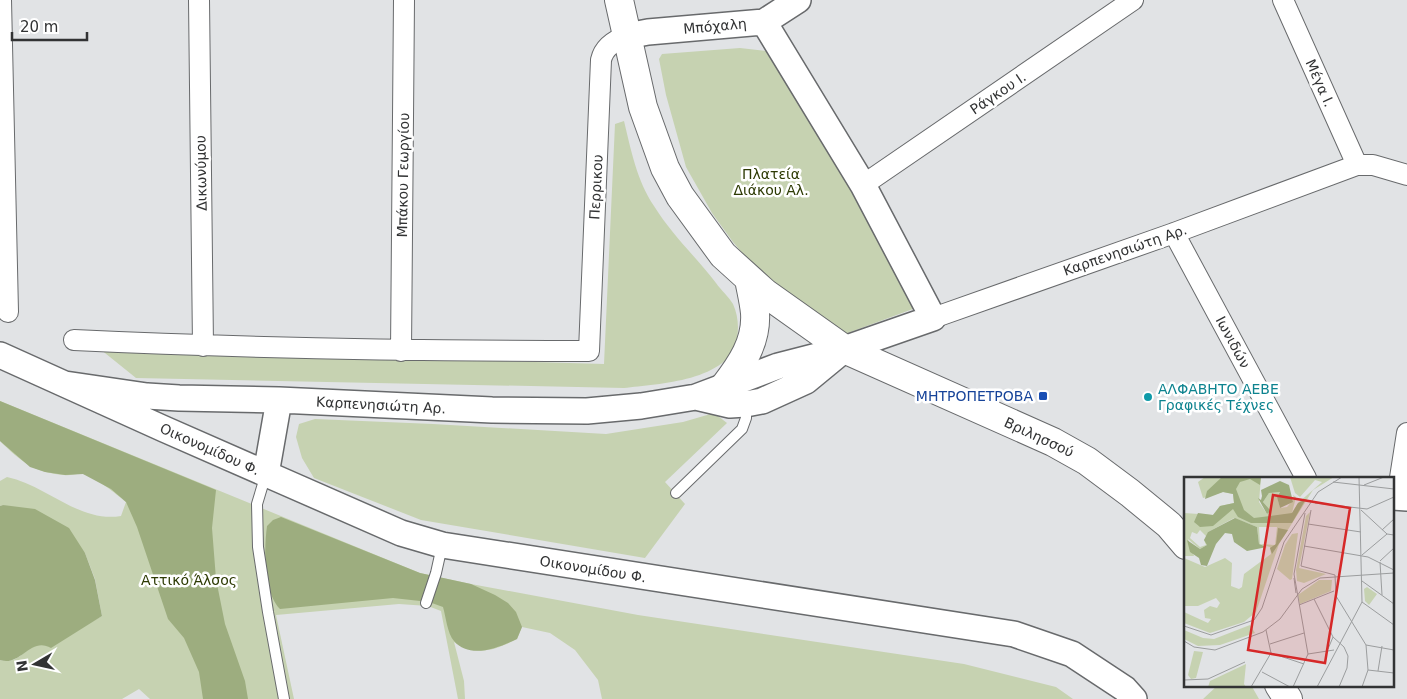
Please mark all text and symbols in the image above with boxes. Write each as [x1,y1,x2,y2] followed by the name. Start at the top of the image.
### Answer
[12,10,88,42] scale bar
[683,15,747,37] street label: Μπόχαλη
[20,18,58,36] text: 20 m
[1302,57,1338,109] street label: Μέγα Ι.
[967,68,1029,118] street label: Ράγκου Ι.
[394,112,412,238] street label: Μπάκου Γεωργίου
[192,135,210,211] street label: Δικωνύμου
[586,154,606,220] street label: Περρικου
[733,166,809,198] park label: Πλατεία Διάκου Αλ.
[1061,221,1189,279] street label: Καρπενησιώτη Αρ.
[1213,313,1253,371] street label: Ιωνιδών
[1158,381,1279,413] place label: ΑΛΦΑΒΗΤΟ ΑΕΒΕ Γραφικές Τέχνες
[916,388,1033,404] place label: ΜΗΤΡΟΠΕΤΡΟΒΑ
[1037,390,1049,402] marker: ΜΗΤΡΟΠΕΤΡΟΒΑ
[1142,391,1154,403] marker: ΑΛΦΑΒΗΤΟ ΑΕΒΕ Γραφικές Τέχνες
[316,394,446,416] street label: Καρπενησιώτη Αρ.
[1002,414,1076,460] street label: Βριλησσού
[158,420,262,478] street label: Οικονομίδου Φ.
[1184,477,1394,686] inset map
[539,553,647,585] street label: Οικονομίδου Φ.
[141,572,237,588] park label: Αττικό Άλσος
[10,639,60,689] north arrow
[13,659,31,673] text: N

